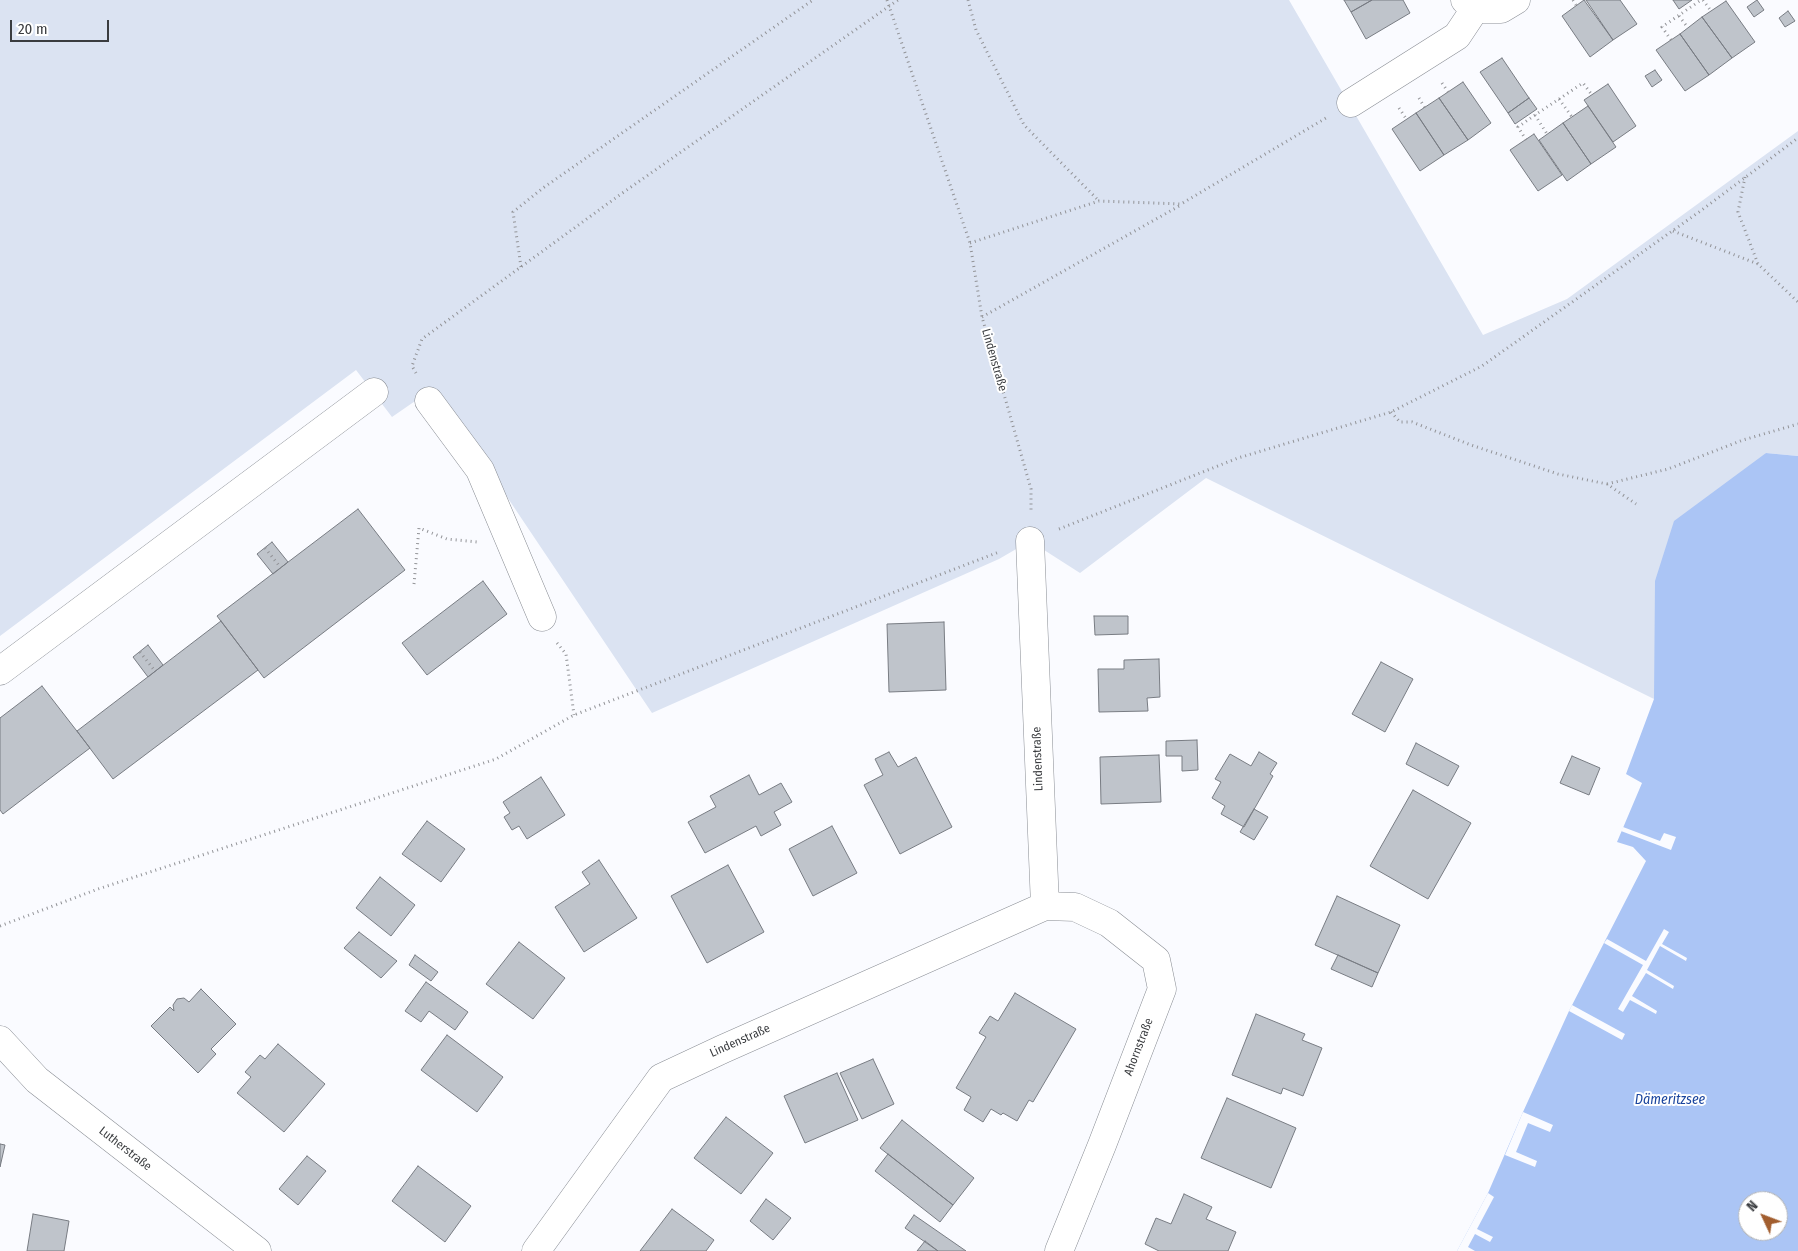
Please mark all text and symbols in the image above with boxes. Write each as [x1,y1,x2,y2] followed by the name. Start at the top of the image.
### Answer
[12,10,111,42] scale bar
[18,20,48,38] text: 20 m
[978,327,1010,393] street label: Lindenstraße
[1030,727,1046,791] street label: Lindenstraße
[1121,1016,1157,1078] street label: Ahornstraße
[708,1021,772,1061] street label: Lindenstraße
[1635,1092,1705,1108] water label: Dämeritzsee
[96,1124,154,1174] street label: Lutherstraße
[1738,1191,1788,1241] north arrow
[1743,1197,1761,1215] text: N

